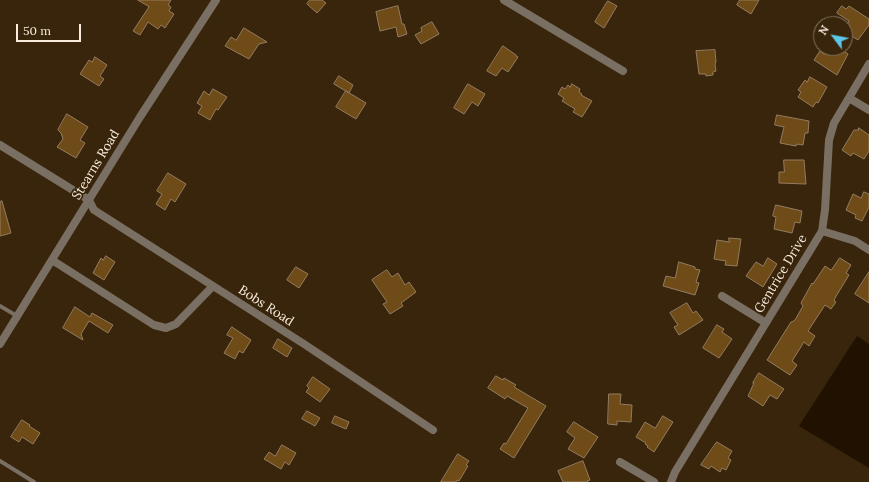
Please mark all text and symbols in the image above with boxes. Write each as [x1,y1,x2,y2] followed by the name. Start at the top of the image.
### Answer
[18,16,83,42] scale bar
[813,16,853,56] north arrow
[23,23,51,38] text: 50 m
[815,23,832,37] text: N
[69,127,123,203] street label: Stearns Road
[751,232,811,316] street label: Gentrice Drive
[235,282,297,330] street label: Bobs Road

